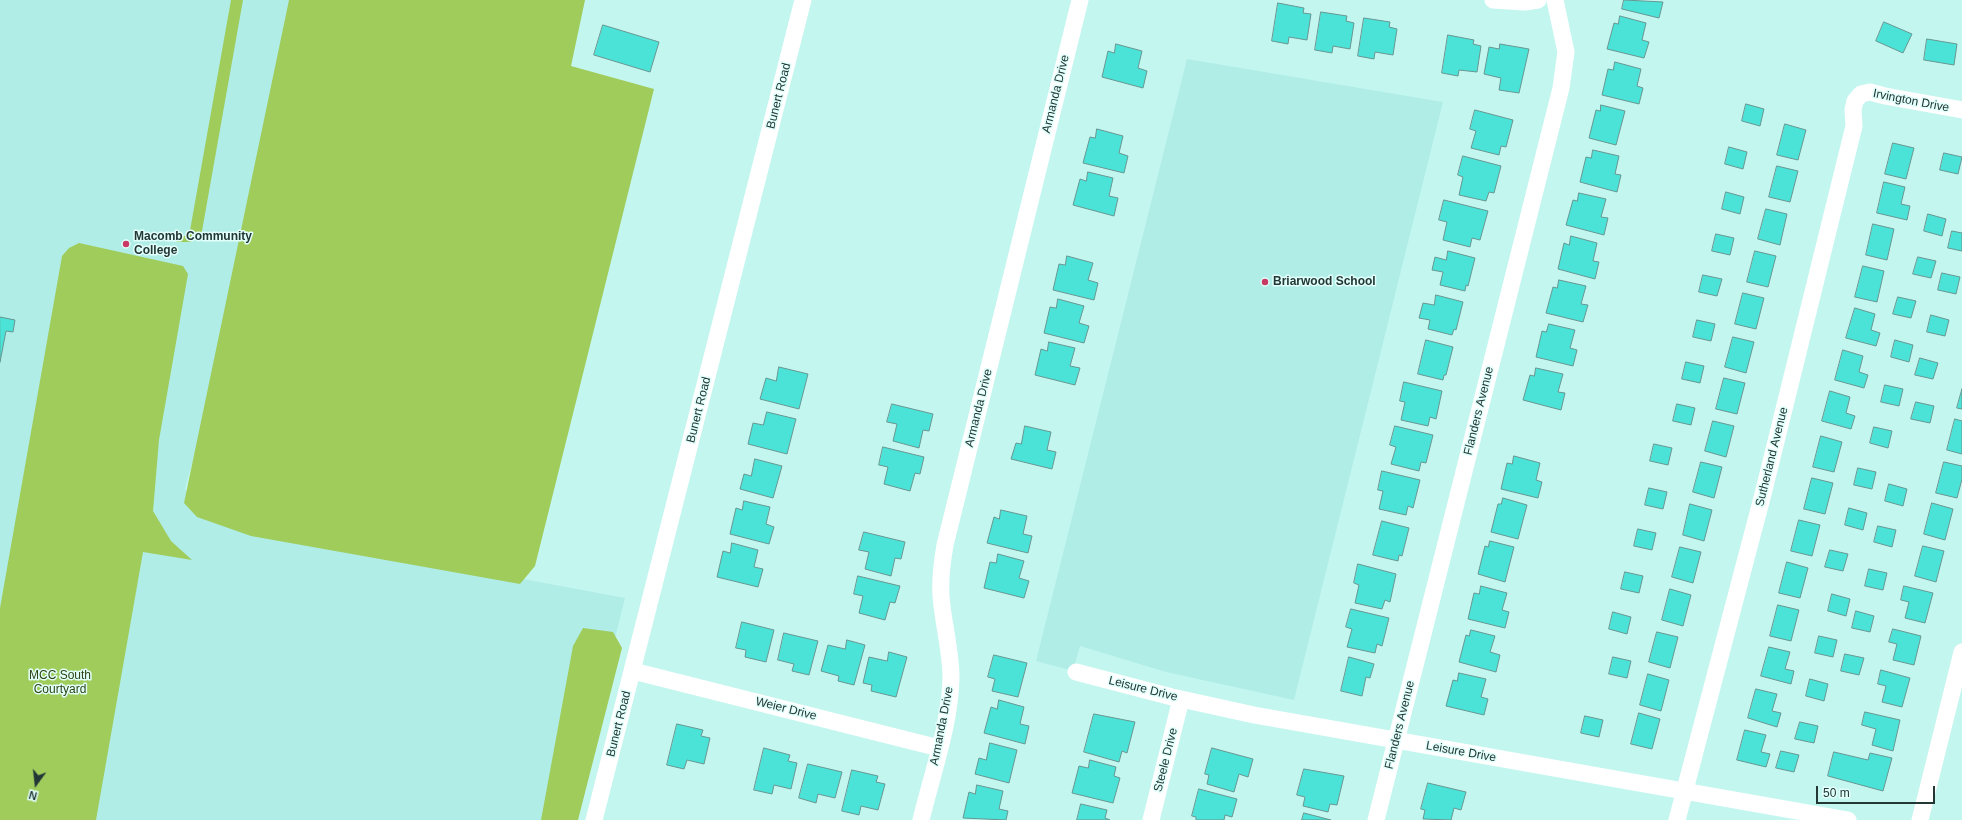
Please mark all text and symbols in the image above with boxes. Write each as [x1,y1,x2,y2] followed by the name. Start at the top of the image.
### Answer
[1039,53,1073,135] street label: Armanda Drive
[764,62,794,130] street label: Bunert Road
[1872,87,1950,115] street label: Irvington Drive
[134,230,252,258] place label: Macomb Community College
[121,239,131,249] marker: Macomb Community College
[1273,275,1376,289] place label: Briarwood School
[1260,277,1270,287] marker: Briarwood School
[1461,365,1497,457] street label: Flanders Avenue
[962,367,996,449] street label: Armanda Drive
[684,376,714,444] street label: Bunert Road
[1753,406,1791,508] street label: Sutherland Avenue
[29,669,91,697] park label: MCC South Courtyard
[1107,673,1179,705] street label: Leisure Drive
[1382,679,1418,771] street label: Flanders Avenue
[927,685,957,767] street label: Armanda Drive
[604,690,634,758] street label: Bunert Road
[754,694,818,724] street label: Weier Drive
[1151,727,1181,793] street label: Steele Drive
[1425,739,1497,765] street label: Leisure Drive
[16,764,56,804] north arrow
[1818,778,1937,804] scale bar
[1823,786,1850,800] text: 50 m
[28,789,38,802] text: N

